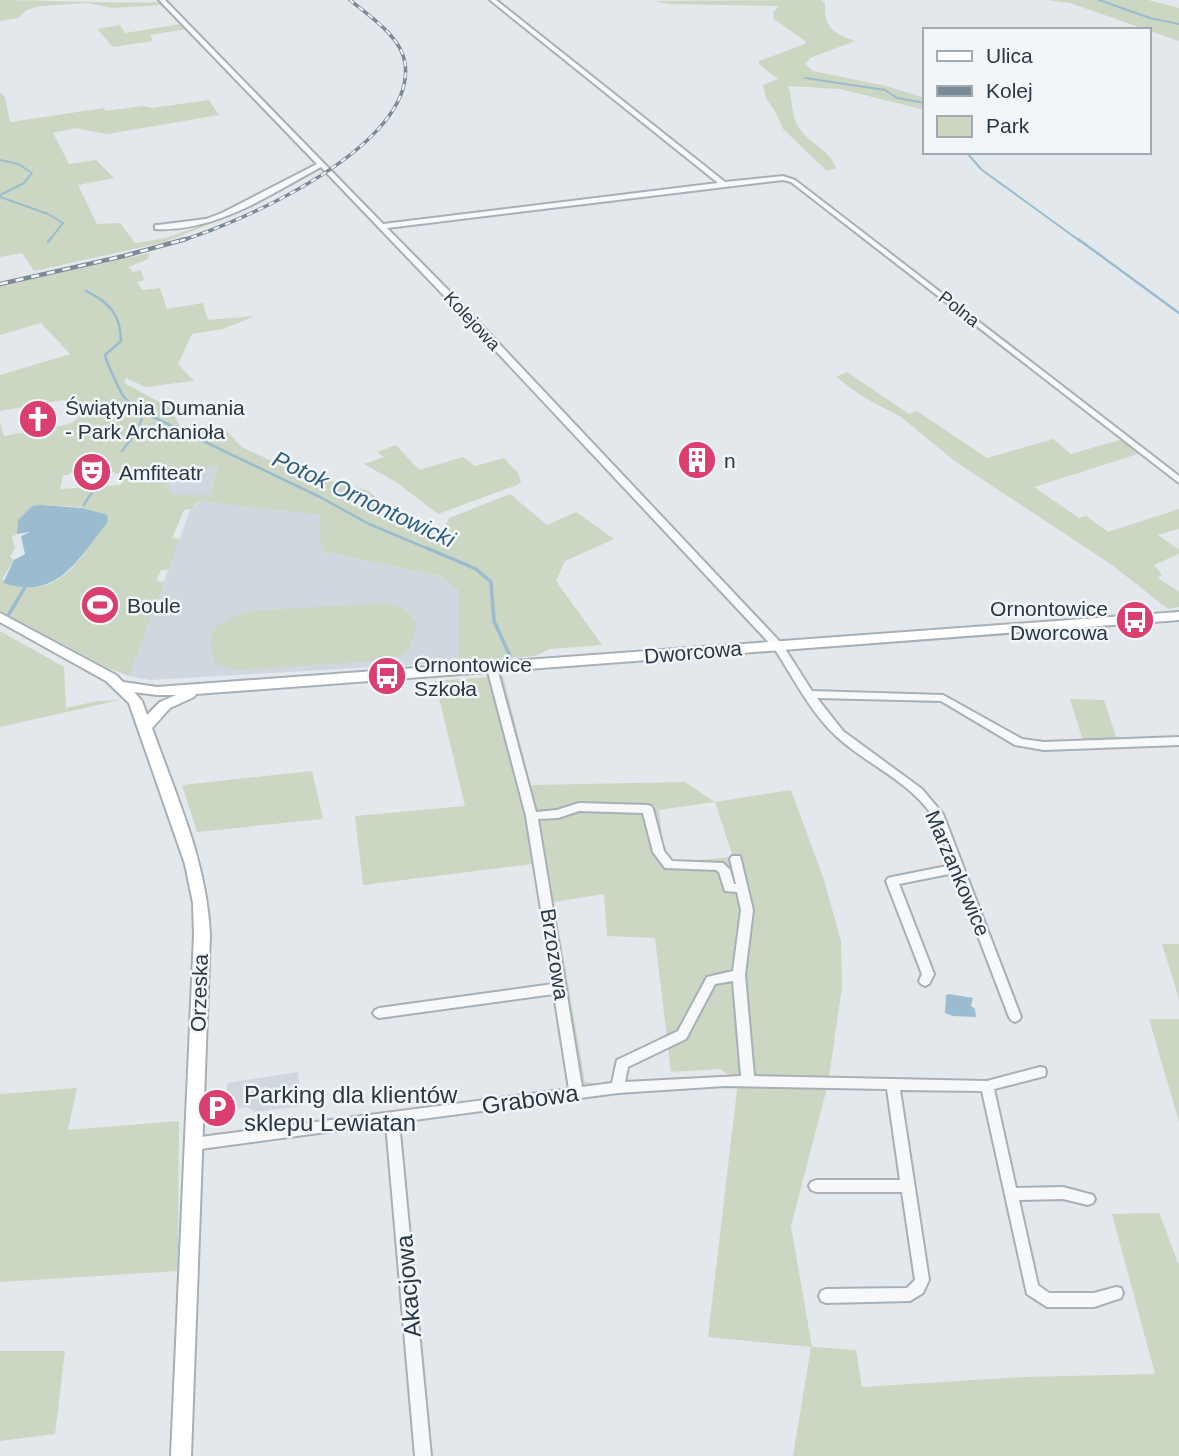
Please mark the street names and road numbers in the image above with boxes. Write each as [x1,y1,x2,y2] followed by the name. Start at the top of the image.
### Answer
[440,287,505,355] street label: Kolejowa
[935,287,984,332] street label: Polna
[643,636,743,668] street label: Dworcowa
[921,807,995,939] street label: Marzankowice
[536,907,574,1002] street label: Brzozowa
[186,953,212,1032] street label: Orzeska
[480,1079,581,1119] street label: Grabowa
[390,1233,426,1338] street label: Akacjowa

